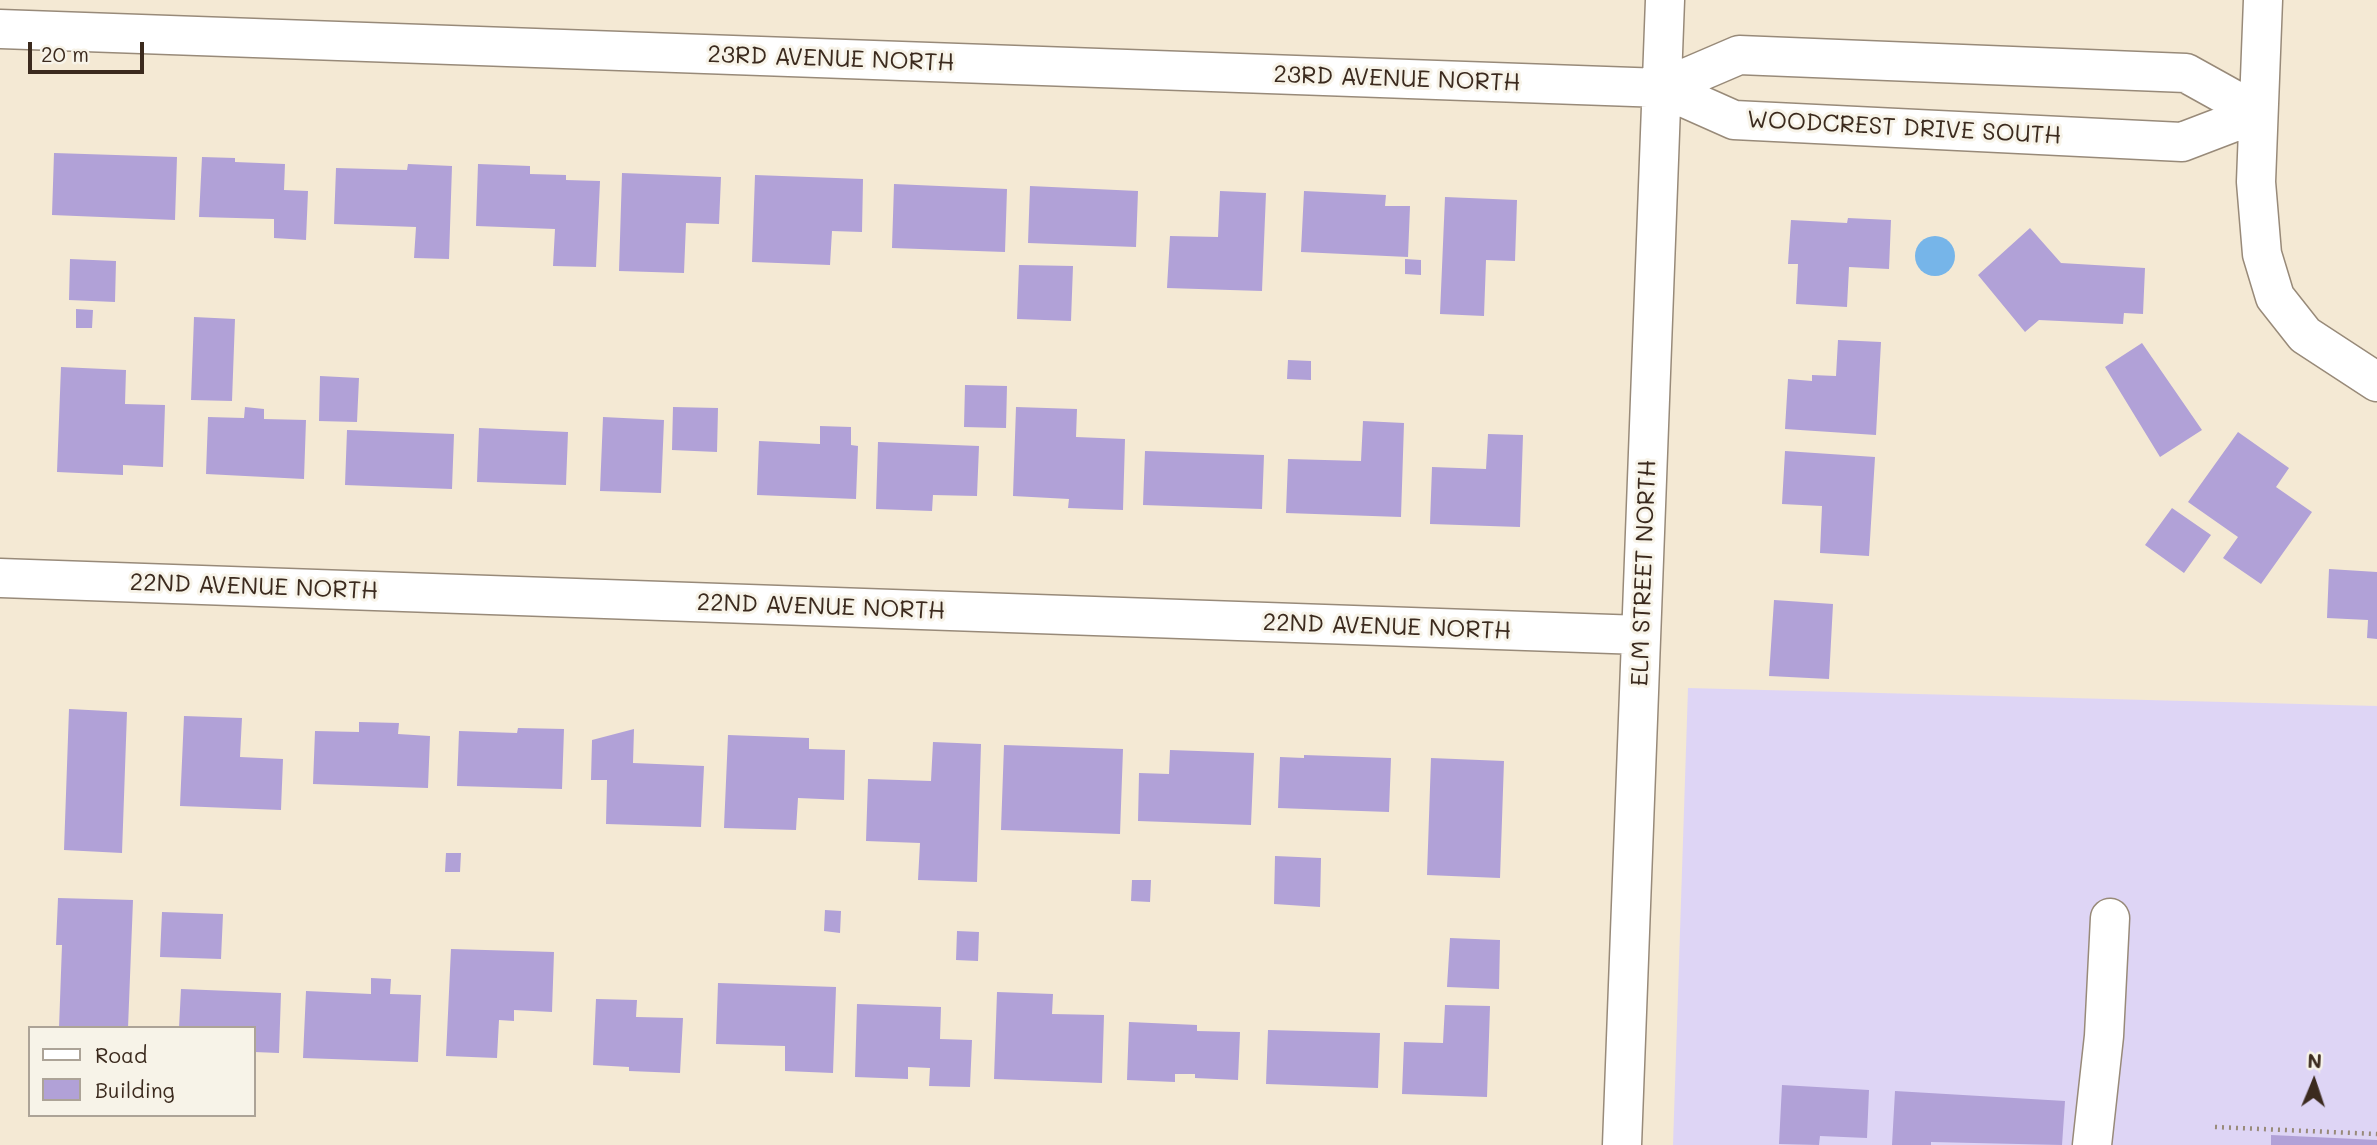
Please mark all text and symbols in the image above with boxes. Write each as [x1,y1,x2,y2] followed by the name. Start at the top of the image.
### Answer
[32,28,147,72] scale bar
[41,40,89,67] text: 20 m
[707,40,955,78] street label: 23RD AVENUE NORTH
[1273,60,1521,98] street label: 23RD AVENUE NORTH
[1746,105,2062,151] street label: WOODCREST DRIVE SOUTH
[1626,459,1662,687] street label: ELM STREET NORTH
[129,568,379,606] street label: 22ND AVENUE NORTH
[696,588,946,626] street label: 22ND AVENUE NORTH
[1262,608,1512,646] street label: 22ND AVENUE NORTH
[28,1026,256,1117] legend
[95,1041,147,1068] text: Road
[2279,1047,2349,1117] north arrow
[2307,1048,2322,1073] text: N
[95,1076,175,1103] text: Building

